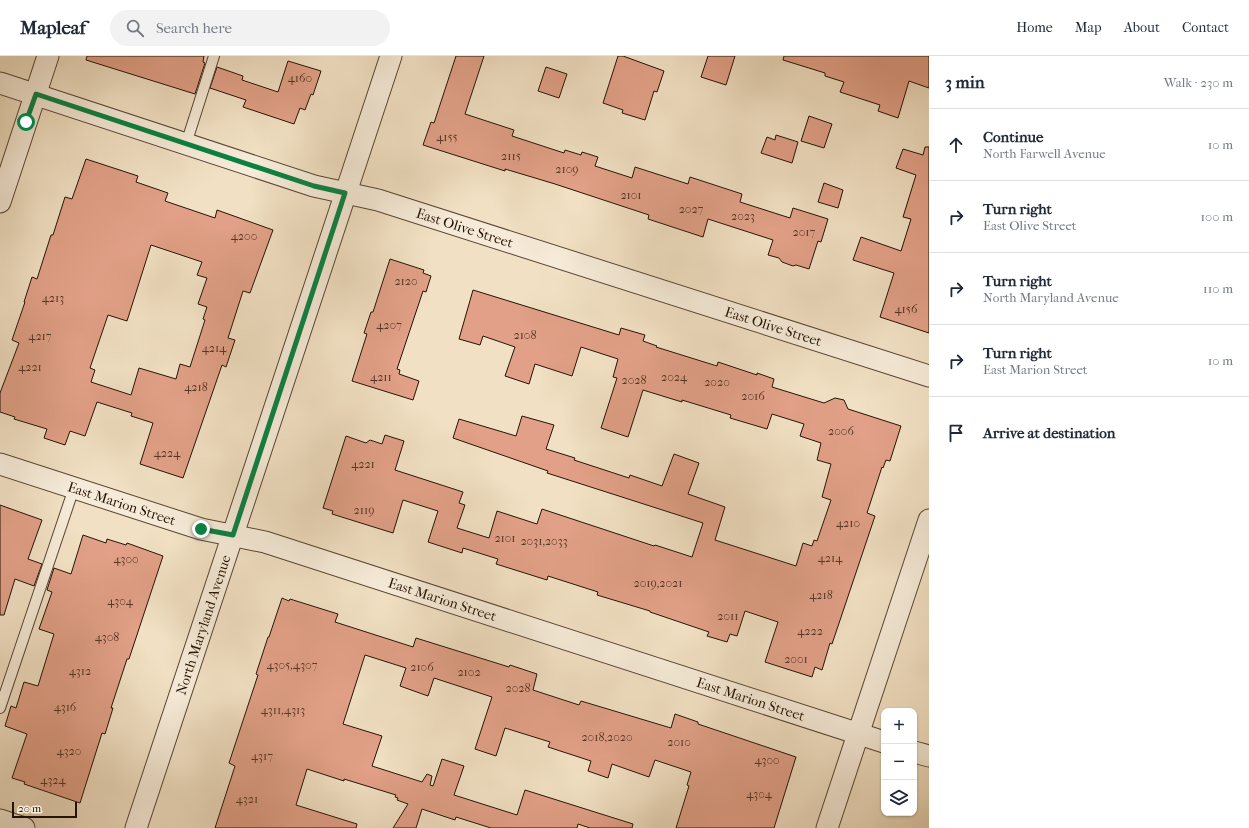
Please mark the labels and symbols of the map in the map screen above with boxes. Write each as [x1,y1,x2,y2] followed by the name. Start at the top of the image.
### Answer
[288,71,312,85] house number: 4160
[17,113,35,131] route start
[436,130,458,144] house number: 4155
[501,149,521,163] house number: 2115
[555,162,579,176] house number: 2109
[620,188,642,202] house number: 2101
[679,202,704,216] house number: 2027
[414,205,515,252] street label: East Olive Street
[731,209,755,223] house number: 2023
[793,225,816,239] house number: 2017
[231,229,257,243] house number: 4200
[394,274,418,288] house number: 2120
[42,291,64,305] house number: 4213
[894,302,918,316] house number: 4156
[723,303,824,350] street label: East Olive Street
[376,318,402,332] house number: 4207
[513,328,537,342] house number: 2108
[28,329,52,343] house number: 4217
[202,341,227,355] house number: 4214
[18,360,42,374] house number: 4221
[370,370,392,384] house number: 4211
[661,370,688,384] house number: 2024
[622,373,647,387] house number: 2028
[704,375,730,389] house number: 2020
[184,380,208,394] house number: 4218
[741,389,765,403] house number: 2016
[828,424,854,438] house number: 2006
[154,446,181,460] house number: 4224
[351,457,375,471] house number: 4221
[65,478,178,529] street label: East Marion Street
[353,503,375,517] house number: 2119
[836,516,860,530] house number: 4210
[192,520,210,538] route end
[494,531,516,545] house number: 2101
[520,534,568,548] house number: 2031,2033
[818,551,843,565] house number: 4214
[113,552,139,566] house number: 4300
[173,553,235,697] street label: North Maryland Avenue
[386,574,498,625] street label: East Marion Street
[633,576,683,590] house number: 2019,2021
[809,588,833,602] house number: 4218
[107,594,134,608] house number: 4304
[717,609,739,623] house number: 2011
[797,624,823,638] house number: 4222
[95,630,119,644] house number: 4308
[784,652,808,666] house number: 2001
[266,658,318,672] house number: 4305,4307
[410,660,434,674] house number: 2106
[69,664,91,678] house number: 4312
[457,665,481,679] house number: 2102
[694,674,807,725] street label: East Marion Street
[506,681,531,695] house number: 2028
[54,700,77,714] house number: 4316
[261,703,305,717] house number: 4311,4313
[581,730,633,744] house number: 2018,2020
[667,735,691,749] house number: 2010
[57,744,81,758] house number: 4320
[251,749,273,763] house number: 4317
[754,753,780,767] house number: 4300
[40,773,67,787] house number: 4324
[746,787,773,801] house number: 4304
[236,792,258,806] house number: 4321
[12,800,77,819] scale bar

